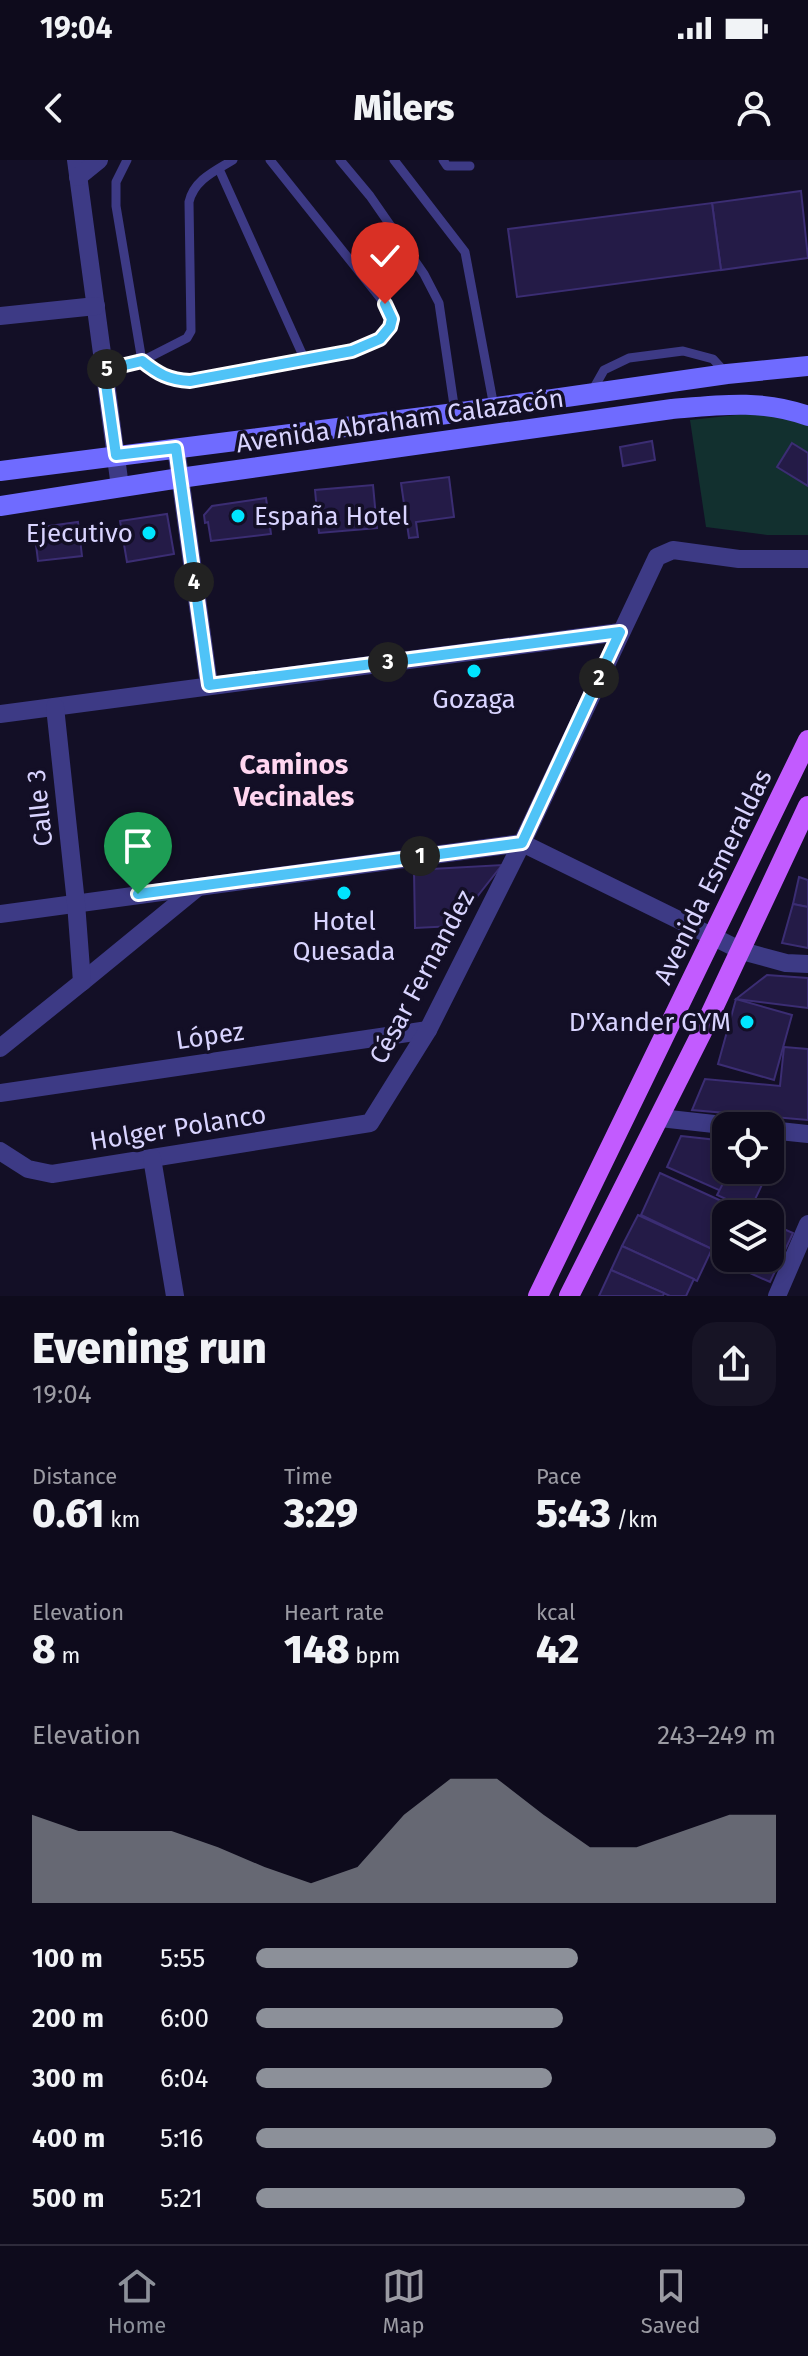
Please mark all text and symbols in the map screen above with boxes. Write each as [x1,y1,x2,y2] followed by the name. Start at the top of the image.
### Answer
[40,10,112,46] text: 19:04
[32,86,76,130] icon: back
[354,86,454,130] text: Milers
[732,86,776,130] icon: person
[351,222,419,304] pin
[363,234,407,278] icon: check
[87,349,127,389] pin: 5
[101,355,113,382] text: 5
[234,383,566,459] street label: Avenida Abraham Calazacón
[254,501,410,532] place label: España Hotel
[229,507,247,525] marker: España Hotel
[26,518,133,549] place label: Ejecutivo
[140,524,158,542] marker: Ejecutivo
[174,562,214,602] pin: 4
[188,568,200,595] text: 4
[368,642,408,682] pin: 3
[382,648,394,675] text: 3
[579,658,619,698] pin: 2
[465,662,483,680] marker: Gozaga
[593,664,605,691] text: 2
[432,684,516,715] place label: Gozaga
[233,748,354,813] district label: Caminos Vecinales
[647,764,779,990] street label: Avenida Esmeraldas
[21,768,59,848] street label: Calle 3
[104,812,172,894] pin
[116,824,160,868] icon: arrive
[400,836,440,876] pin: 1
[415,842,425,869] text: 1
[335,884,353,902] marker: Hotel Quesada
[363,885,481,1069] street label: César Fernandez
[293,906,396,967] place label: Hotel Quesada
[569,1007,731,1038] place label: D'Xander GYM
[738,1013,756,1031] marker: D'Xander GYM
[174,1016,246,1056] street label: López
[88,1099,268,1157] street label: Holger Polanco
[712,1112,784,1272] map controls
[712,1112,784,1184] button: locate
[712,1200,784,1272] button: layers
[32,1322,267,1375] text: Evening run
[692,1322,776,1406] button: share
[32,1379,92,1410] text: 19:04
[32,1463,117,1490] text: Distance
[284,1463,332,1490] text: Time
[536,1463,582,1490] text: Pace
[32,1490,104,1538] text: 0.61
[284,1490,358,1538] text: 3:29
[536,1490,611,1538] text: 5:43
[104,1506,140,1533] text: km
[611,1506,658,1533] text: /km
[32,1599,124,1626] text: Elevation
[284,1599,384,1626] text: Heart rate
[536,1599,576,1626] text: kcal
[32,1626,56,1674] text: 8
[284,1626,350,1674] text: 148
[536,1626,579,1674] text: 42
[56,1642,80,1669] text: m
[350,1642,400,1669] text: bpm
[32,1720,141,1751] text: Elevation
[657,1720,776,1751] text: 243–249 m
[32,1943,103,1974] text: 100 m
[160,1943,205,1974] text: 5:55
[32,2003,104,2034] text: 200 m
[160,2003,209,2034] text: 6:00
[32,2063,104,2094] text: 300 m
[160,2063,208,2094] text: 6:04
[32,2123,105,2154] text: 400 m
[160,2123,203,2154] text: 5:16
[32,2183,105,2214] text: 500 m
[160,2183,203,2214] text: 5:21
[108,2264,166,2339] tab: Home
[382,2264,426,2339] tab: Map
[641,2264,700,2339] tab: Saved

